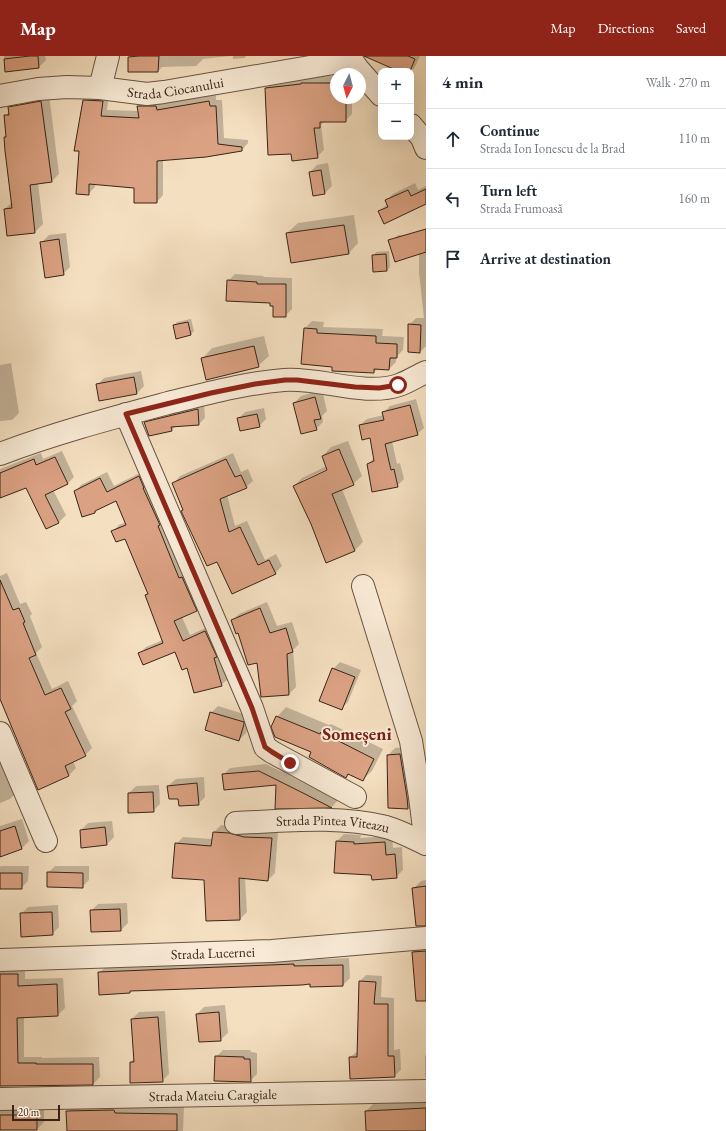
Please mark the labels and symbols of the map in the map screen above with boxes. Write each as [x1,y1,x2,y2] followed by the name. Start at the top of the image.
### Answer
[330,68,366,104] north arrow
[126,73,226,103] street label: Strada Ciocanului
[389,376,407,394] route start
[322,722,393,745] district label: Someșeni
[281,754,299,772] route end
[275,811,392,837] street label: Strada Pintea Viteazu
[171,943,256,963] street label: Strada Lucernei
[149,1085,278,1105] street label: Strada Mateiu Caragiale
[12,1103,60,1122] scale bar

